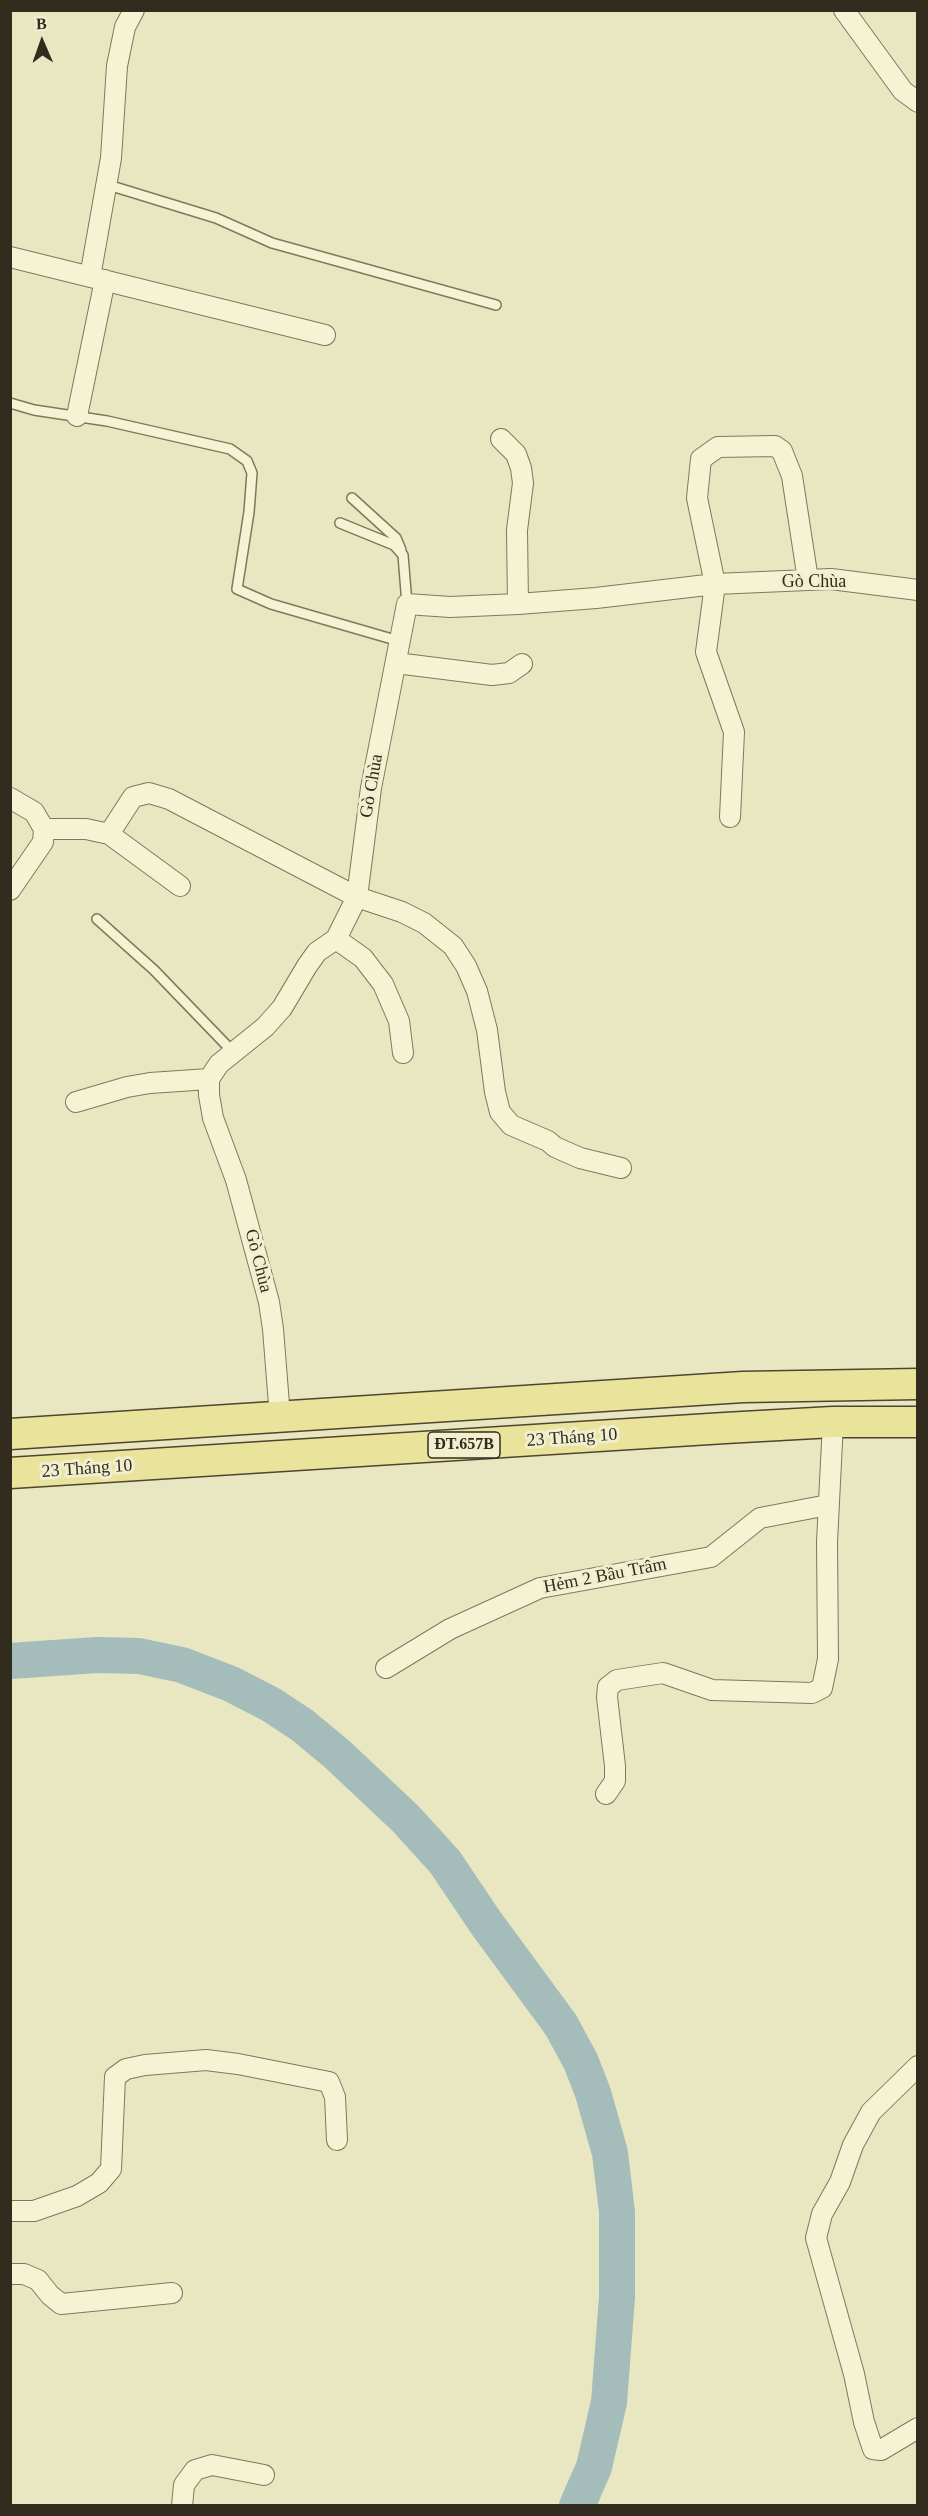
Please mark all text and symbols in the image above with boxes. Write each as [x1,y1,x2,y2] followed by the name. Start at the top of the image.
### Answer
[12,12,72,72] north arrow
[36,15,47,32] text: B
[782,571,846,593] street label: Gò Chùa
[356,752,388,820] street label: Gò Chùa
[240,1227,276,1295] street label: Gò Chùa
[526,1424,618,1452] street label: 23 Tháng 10
[428,1432,500,1458] road number: ĐT.657B
[41,1455,133,1483] street label: 23 Tháng 10
[542,1553,668,1599] street label: Hẻm 2 Bầu Trâm

